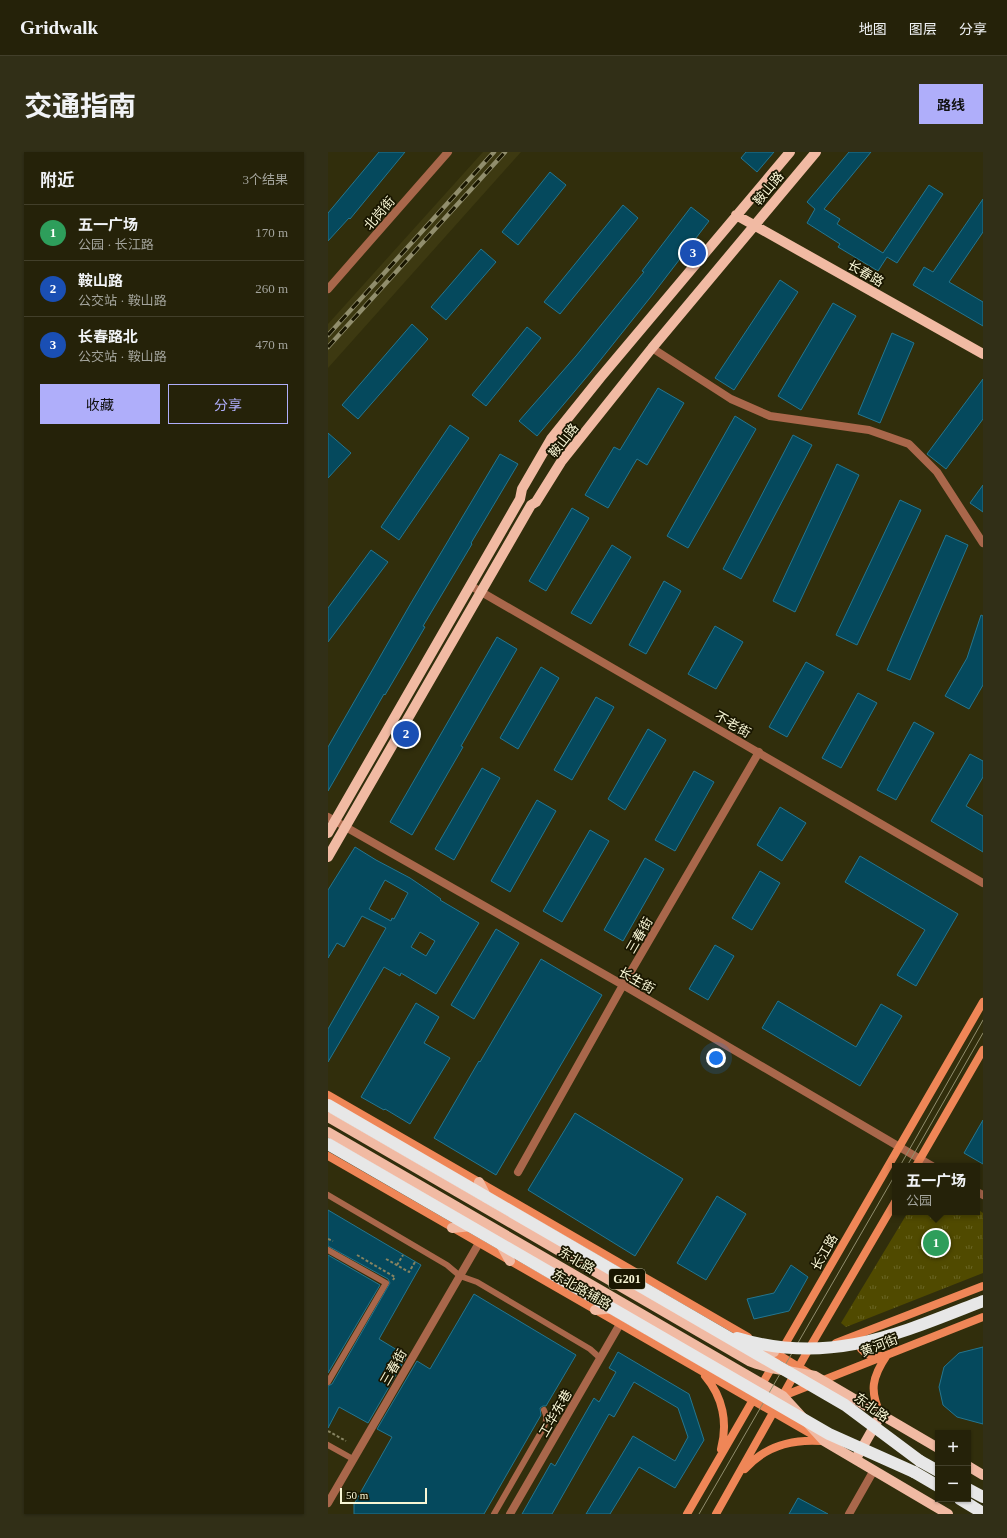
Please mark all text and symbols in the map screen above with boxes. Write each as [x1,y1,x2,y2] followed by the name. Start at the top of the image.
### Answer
[20,17,98,38] text: Gridwalk
[859,22,887,37] text: 地图
[909,22,937,37] text: 图层
[959,22,987,37] text: 分享
[919,84,983,124] button: 路线
[24,91,136,122] text: 交通指南
[750,169,787,208] street label: 鞍山路
[40,171,74,190] text: 附近
[242,172,288,187] text: 3个结果
[361,194,398,233] street label: 北岗街
[78,217,138,233] text: 五一广场
[50,225,56,240] text: 1
[255,225,288,240] text: 170 m
[78,237,154,252] text: 公园 · 长江路
[680,238,706,268] pin: 3
[845,257,886,290] street label: 长春路
[78,273,123,289] text: 鞍山路
[50,281,56,296] text: 2
[255,281,288,296] text: 260 m
[78,293,167,308] text: 公交站 · 鞍山路
[78,329,138,345] text: 长春路北
[50,337,56,352] text: 3
[255,337,288,352] text: 470 m
[78,349,167,364] text: 公交站 · 鞍山路
[40,384,160,424] button: 收藏
[168,384,288,424] button: 分享
[545,420,581,460] street label: 鞍山路
[712,708,753,741] street label: 不老街
[393,719,419,749] pin: 2
[623,915,656,956] street label: 三春街
[616,964,657,997] street label: 长生街
[706,1048,726,1068] your location
[892,1163,980,1215] popup
[906,1173,966,1189] text: 五一广场
[906,1193,932,1208] text: 公园
[923,1228,949,1258] pin: 1
[808,1232,841,1273] street label: 长江路
[556,1244,597,1277] street label: 东北路
[550,1267,614,1312] street label: 东北路辅路
[609,1269,645,1289] road number: G201
[858,1331,900,1359] street label: 黄河街
[377,1347,410,1388] street label: 三春街
[536,1387,575,1440] street label: 工华东巷
[852,1390,892,1425] street label: 东北路
[935,1430,971,1502] map controls
[935,1430,971,1466] button: +
[935,1466,971,1502] button: −
[340,1486,427,1505] scale bar
[346,1489,368,1501] text: 50 m

